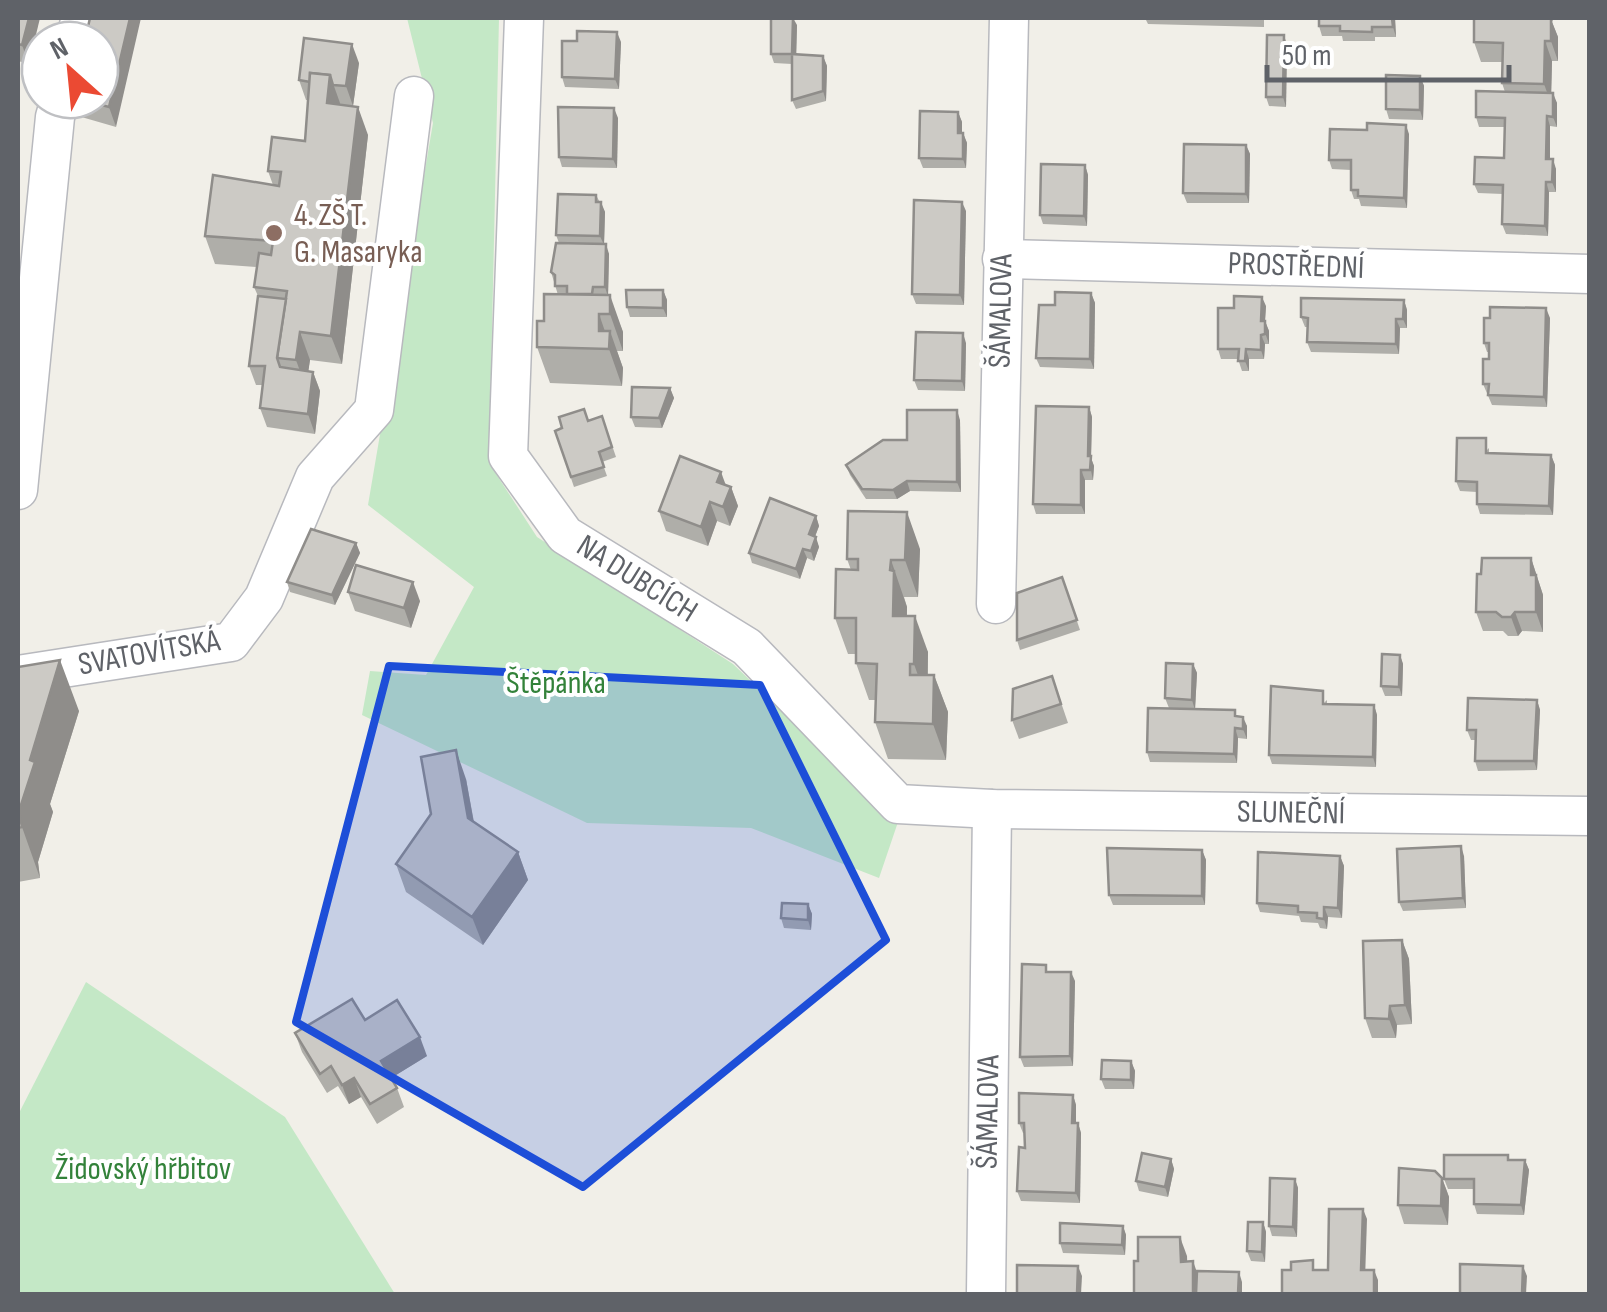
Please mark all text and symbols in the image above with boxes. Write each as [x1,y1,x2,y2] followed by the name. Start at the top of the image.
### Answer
[20,20,120,120] north arrow
[1267,20,1510,82] scale bar
[45,31,73,67] text: N
[1282,38,1331,74] text: 50 m
[294,196,423,272] place label: 4. ZŠ T. G. Masaryka
[263,222,285,244] marker: 4. ZŠ T. G. Masaryka
[1227,244,1365,288] street label: PROSTŘEDNÍ
[981,253,1021,368] street label: ŠÁMALOVA
[570,527,704,631] street label: NA DUBCÍCH
[75,621,223,685] street label: SVATOVÍTSKÁ
[506,664,606,703] park label: Štěpánka
[1237,793,1345,833] street label: SLUNEČNÍ
[968,1054,1008,1169] street label: ŠÁMALOVA
[55,1150,231,1189] park label: Židovský hřbitov

